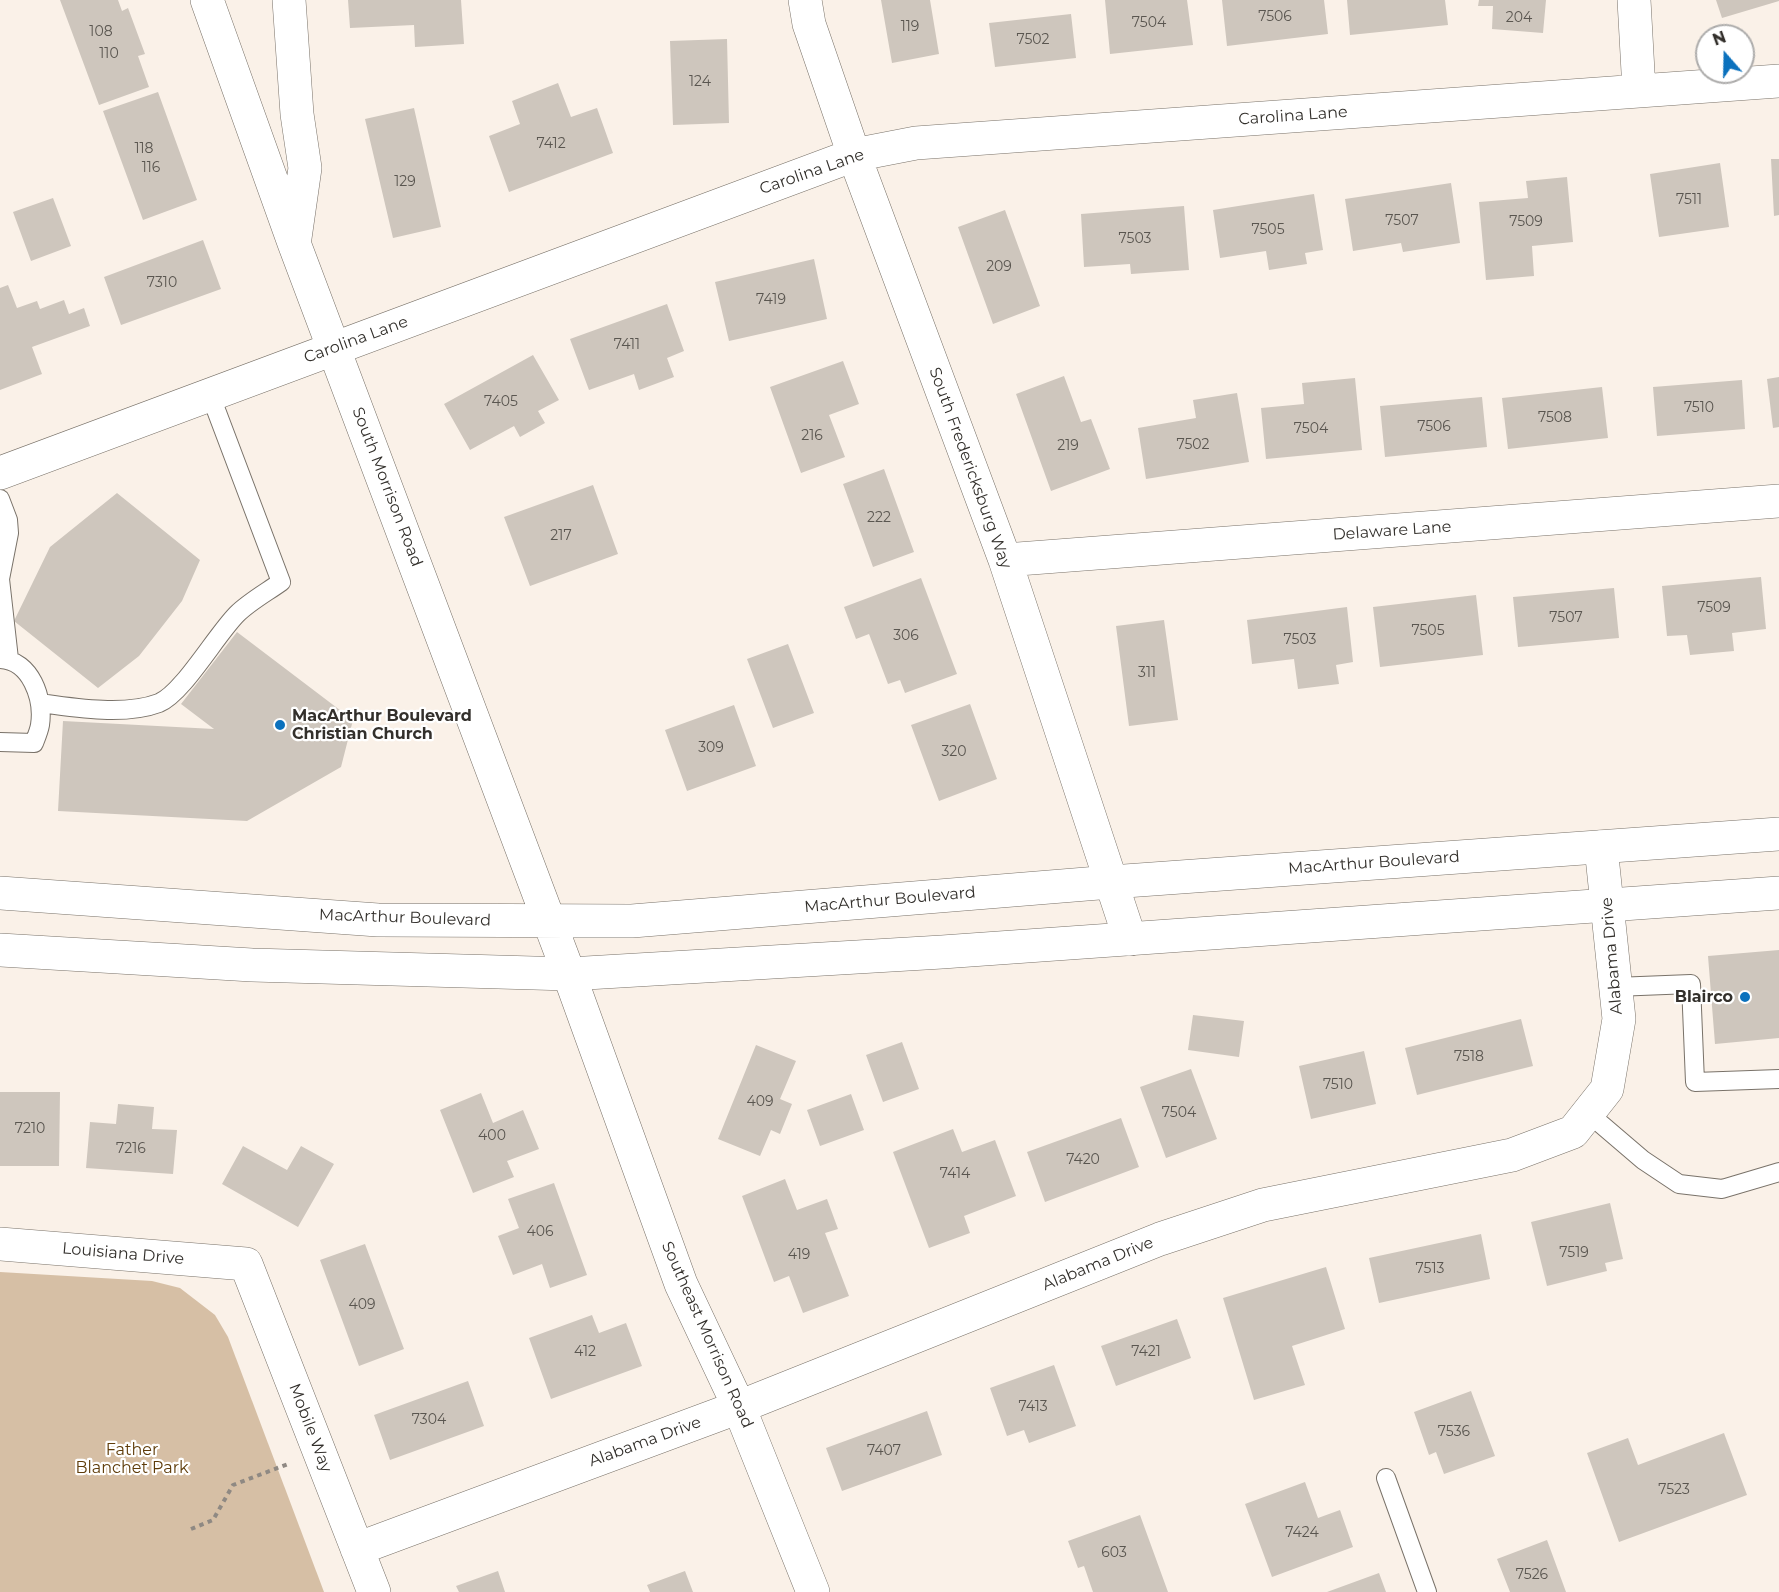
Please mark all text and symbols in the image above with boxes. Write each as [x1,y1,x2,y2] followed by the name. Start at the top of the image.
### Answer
[1258,9,1292,25] house number: 7506
[1506,10,1532,26] house number: 204
[1132,15,1166,31] house number: 7504
[901,19,919,35] house number: 119
[89,24,113,40] house number: 108
[1695,24,1755,84] north arrow
[1710,27,1729,50] text: N
[1016,32,1050,48] house number: 7502
[99,46,119,62] house number: 110
[689,74,711,90] house number: 124
[1238,103,1348,129] street label: Carolina Lane
[536,136,566,152] house number: 7412
[134,141,154,157] house number: 118
[757,145,867,199] street label: Carolina Lane
[142,160,160,176] house number: 116
[394,174,416,190] house number: 129
[1676,192,1702,208] house number: 7511
[1385,213,1419,229] house number: 7507
[1509,214,1543,230] house number: 7509
[1251,222,1285,238] house number: 7505
[1119,231,1151,247] house number: 7503
[986,259,1012,275] house number: 209
[147,275,177,291] house number: 7310
[756,292,786,308] house number: 7419
[301,312,411,368] street label: Carolina Lane
[614,337,640,353] house number: 7411
[925,365,1015,571] street label: South Fredericksburg Way
[484,394,518,410] house number: 7405
[1684,400,1714,416] house number: 7510
[348,405,426,569] street label: South Morrison Road
[1538,410,1572,426] house number: 7508
[1417,419,1451,435] house number: 7506
[1294,421,1328,437] house number: 7504
[801,428,823,444] house number: 216
[1176,437,1210,453] house number: 7502
[1057,438,1079,454] house number: 219
[867,510,891,526] house number: 222
[1332,517,1452,545] street label: Delaware Lane
[550,528,572,544] house number: 217
[1697,600,1731,616] house number: 7509
[1549,610,1583,626] house number: 7507
[1411,623,1445,639] house number: 7505
[893,628,919,644] house number: 306
[1284,632,1316,648] house number: 7503
[1138,665,1156,681] house number: 311
[292,706,472,744] place label: MacArthur Boulevard Christian Church
[273,718,287,732] marker: MacArthur Boulevard Christian Church
[698,740,724,756] house number: 309
[941,744,967,760] house number: 320
[1288,847,1460,879] street label: MacArthur Boulevard
[803,883,977,917] street label: MacArthur Boulevard
[1597,896,1627,1016] street label: Alabama Drive
[319,905,491,931] street label: MacArthur Boulevard
[1675,987,1733,1007] place label: Blairco
[1738,990,1752,1004] marker: Blairco
[1454,1049,1484,1065] house number: 7518
[1323,1077,1353,1093] house number: 7510
[746,1094,774,1110] house number: 409
[1162,1105,1196,1121] house number: 7504
[15,1121,45,1137] house number: 7210
[478,1128,506,1144] house number: 400
[116,1141,146,1157] house number: 7216
[1066,1152,1100,1168] house number: 7420
[940,1166,970,1182] house number: 7414
[526,1224,554,1240] house number: 406
[1040,1233,1156,1295] street label: Alabama Drive
[61,1239,185,1269] street label: Louisiana Drive
[657,1239,757,1431] street label: Southeast Morrison Road
[1559,1245,1589,1261] house number: 7519
[788,1247,810,1263] house number: 419
[1416,1261,1444,1277] house number: 7513
[348,1297,376,1313] house number: 409
[574,1344,596,1360] house number: 412
[1131,1344,1161,1360] house number: 7421
[284,1381,336,1475] street label: Mobile Way
[1018,1399,1048,1415] house number: 7413
[412,1412,446,1428] house number: 7304
[586,1413,704,1471] street label: Alabama Drive
[1438,1424,1470,1440] house number: 7536
[75,1440,189,1478] park label: Father Blanchet Park
[867,1443,901,1459] house number: 7407
[1658,1482,1690,1498] house number: 7523
[1285,1525,1319,1541] house number: 7424
[1101,1545,1127,1561] house number: 603
[1516,1567,1548,1583] house number: 7526

